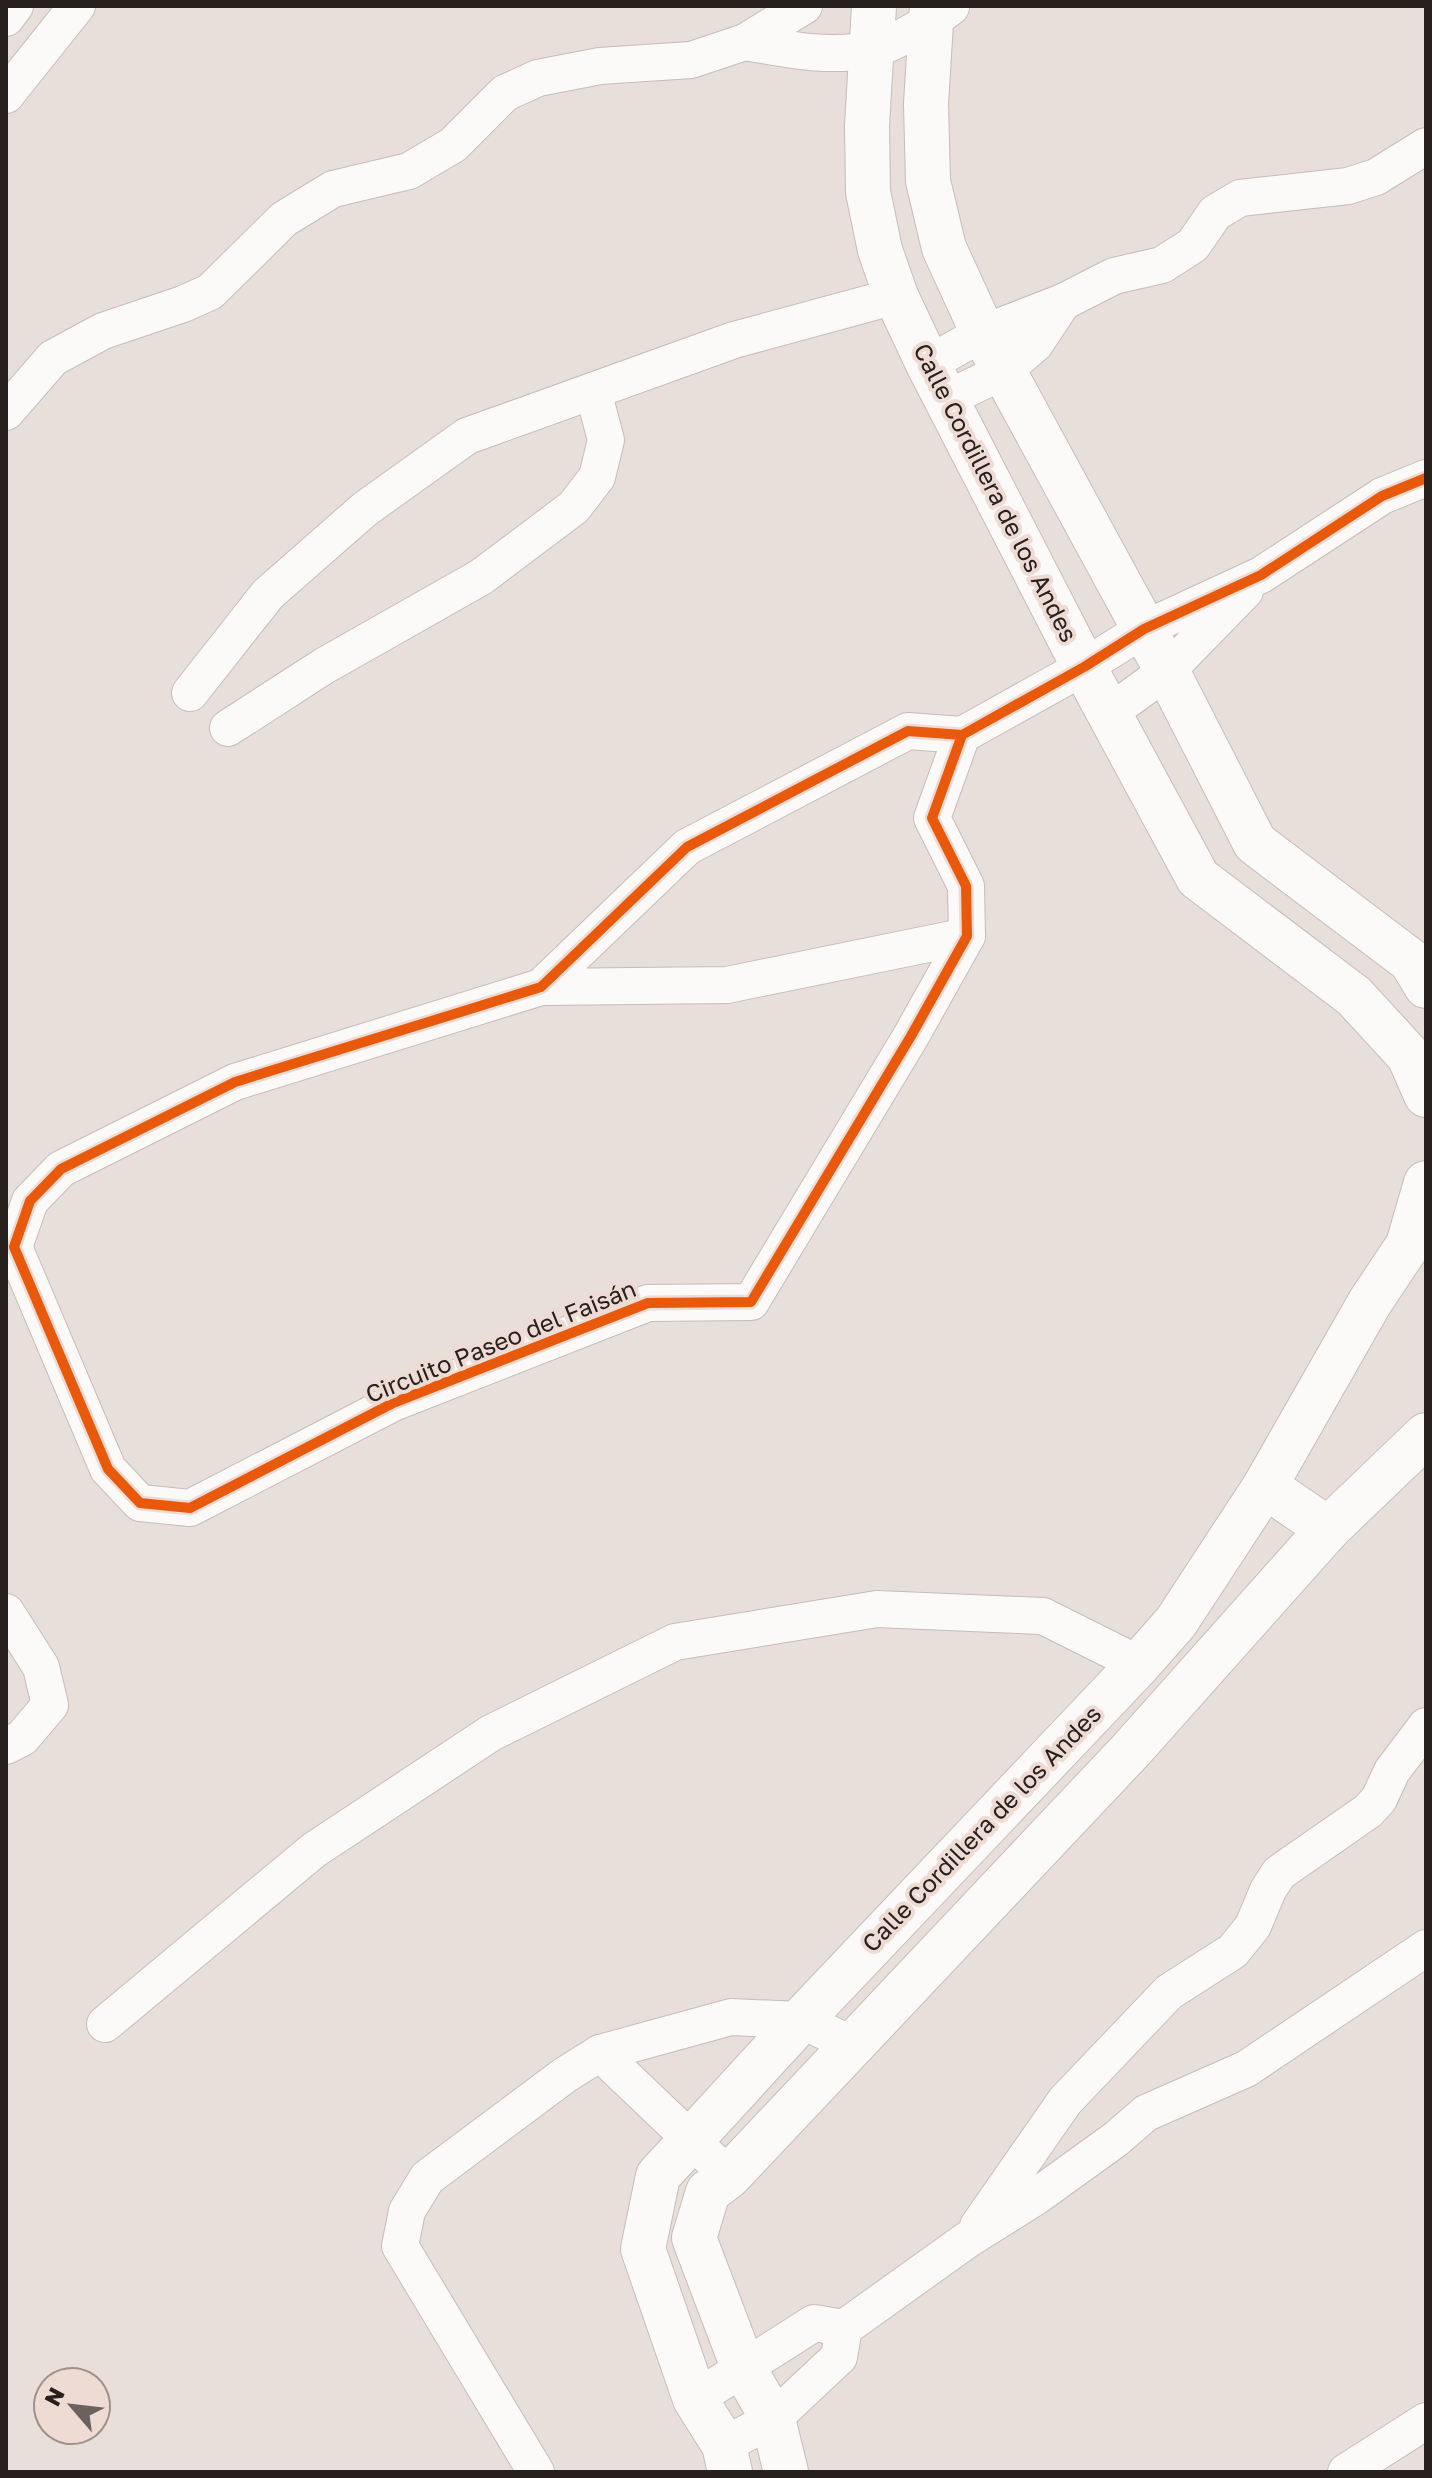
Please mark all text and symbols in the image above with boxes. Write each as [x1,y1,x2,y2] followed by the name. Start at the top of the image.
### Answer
[908,338,1084,646] street label: Calle Cordillera de los Andes
[361,1273,640,1408] street label: Circuito Paseo del Faisán
[855,1699,1106,1957] street label: Calle Cordillera de los Andes
[32,2366,112,2446] north arrow
[38,2383,70,2410] text: N

